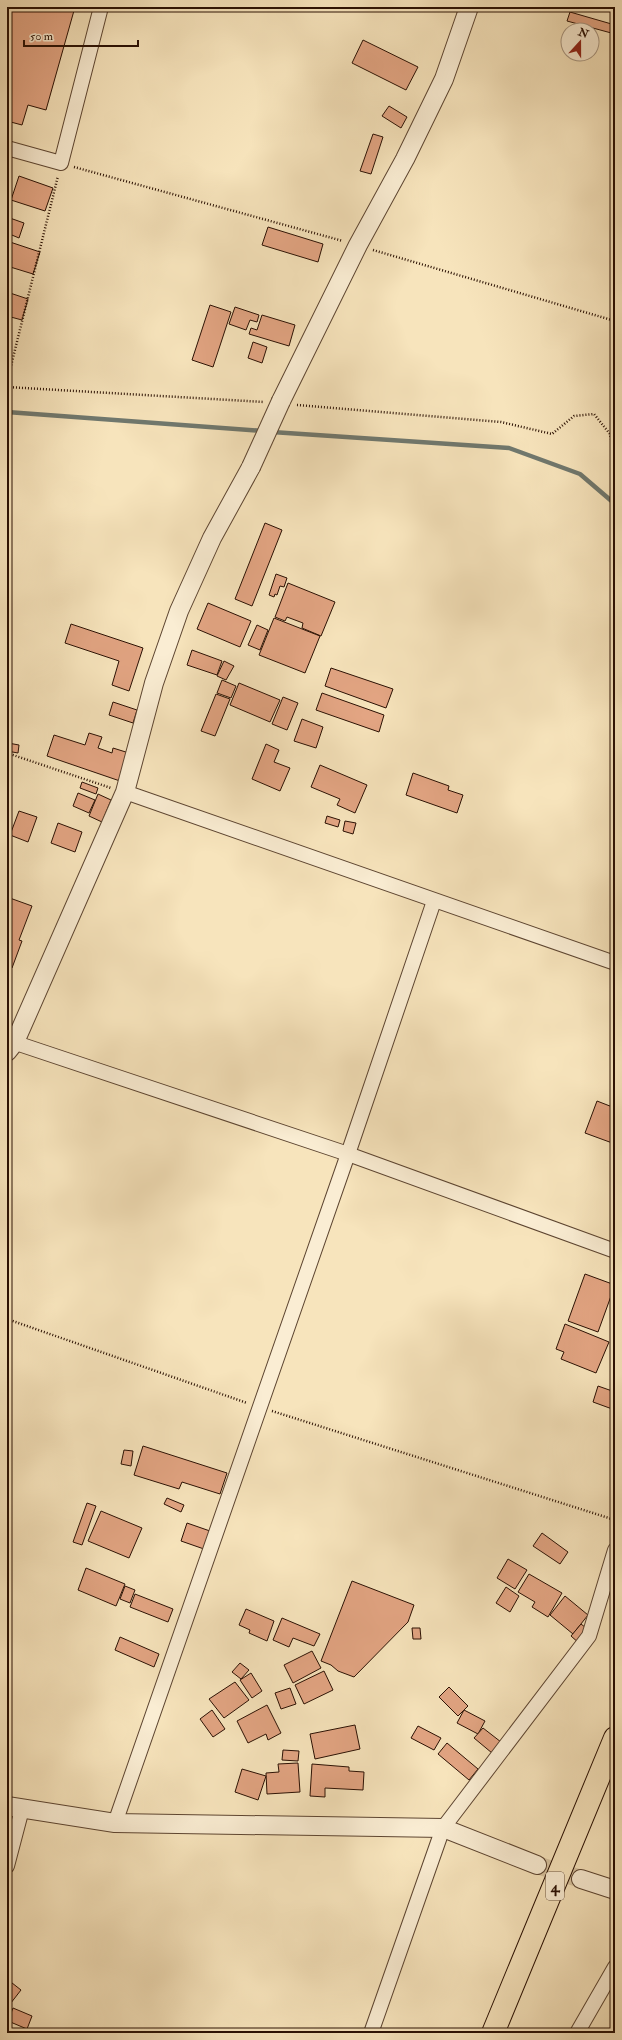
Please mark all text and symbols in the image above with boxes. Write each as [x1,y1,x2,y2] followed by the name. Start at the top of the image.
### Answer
[24,22,138,48] scale bar
[560,22,600,62] north arrow
[576,25,591,41] text: N
[30,29,54,44] text: 50 m
[546,1872,564,1900] road number: 4

